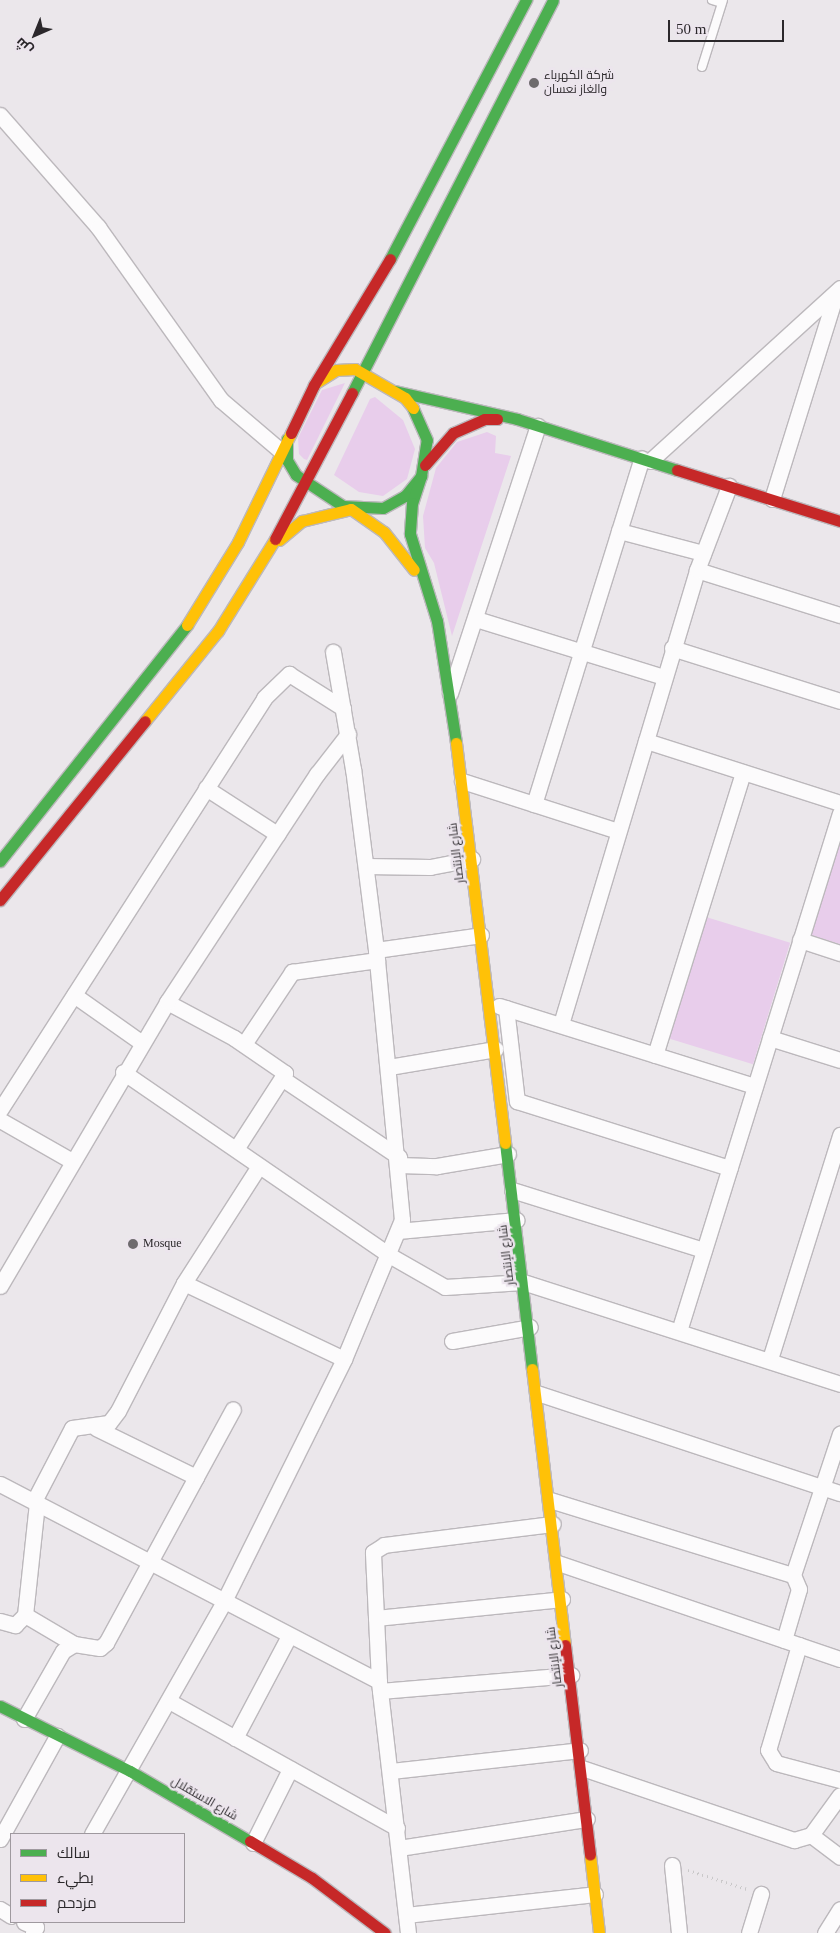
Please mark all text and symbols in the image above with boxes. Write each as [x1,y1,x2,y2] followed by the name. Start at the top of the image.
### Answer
[10,10,60,60] north arrow
[670,10,786,42] scale bar
[676,21,706,37] text: 50 m
[13,35,36,58] text: ش
[544,69,614,97] place label: شركة الكهرباء والغاز نعسان
[528,77,540,89] marker: شركة الكهرباء والغاز نعسان
[446,822,468,884] street label: شارع الإنتصار
[496,1224,518,1286] street label: شارع الإنتصار
[143,1237,182,1251] place label: Mosque
[127,1238,139,1250] marker: Mosque
[544,1626,566,1688] street label: شارع الإنتصار
[168,1774,240,1824] street label: شارع الاستقلال
[10,1833,185,1923] legend
[57,1845,90,1861] text: سالك
[57,1870,94,1886] text: بطيء
[57,1895,97,1911] text: مزدحم

